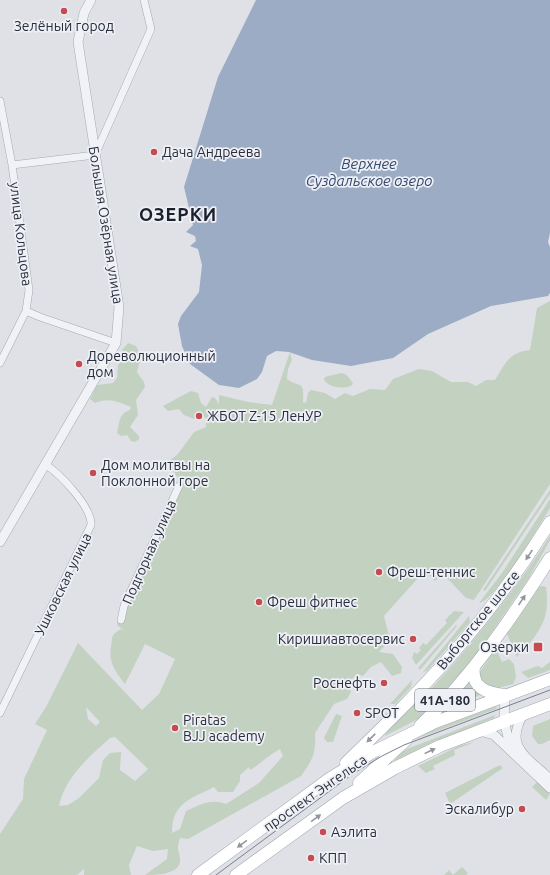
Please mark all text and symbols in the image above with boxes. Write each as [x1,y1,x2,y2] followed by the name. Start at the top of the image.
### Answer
[59,6,69,16] marker: Зелёный город
[14,18,114,34] place label: Зелёный город
[162,144,261,160] place label: Дача Андреева
[86,145,126,305] street label: Большая Озёрная улица
[149,147,159,157] marker: Дача Андреева
[306,155,432,189] water label: Верхнее Суздальское озеро
[7,181,35,287] street label: улица Кольцова
[139,204,217,224] district label: ОЗЕРКИ
[87,348,216,380] place label: Дореволюционный дом
[74,359,84,369] marker: Дореволюционный дом
[207,408,322,424] place label: ЖБОТ Z-15 ЛенУР
[194,411,204,421] marker: ЖБОТ Z-15 ЛенУР
[101,457,210,489] place label: Дом молитвы на Поклонной горе
[88,468,98,478] marker: Дом молитвы на Поклонной горе
[119,497,179,607] street label: Подгорная улица
[31,530,95,638] street label: Ушковская улица
[525,550,533,560] one-way arrow
[387,564,476,580] place label: Фреш-теннис
[374,567,384,577] marker: Фреш-теннис
[433,567,523,673] street label: Выборгское шоссе
[267,594,358,610] place label: Фреш фитнес
[518,595,526,606] one-way arrow
[254,597,264,607] marker: Фреш фитнес
[278,631,405,647] place label: Киришиавтосервис
[408,634,418,644] marker: Киришиавтосервис
[480,639,529,655] place label: Озерки
[532,641,544,653] marker: Озерки
[313,675,376,691] place label: Роснефть
[379,678,389,688] marker: Роснефть
[415,689,475,711] road number: 41А-180
[365,705,399,721] place label: SPOT
[352,708,362,718] marker: SPOT
[183,712,265,744] place label: Piratas BJJ academy
[170,723,180,733] marker: Piratas BJJ academy
[366,733,376,743] one-way arrow
[425,748,436,754] one-way arrow
[260,751,370,835] street label: проспект Энгельса
[445,801,514,817] place label: Эскалибур
[517,804,527,814] marker: Эскалибур
[310,814,321,822] one-way arrow
[331,824,377,840] place label: Аэлита
[318,827,328,837] marker: Аэлита
[236,840,247,848] one-way arrow
[319,850,347,866] place label: КПП
[306,853,316,863] marker: КПП

